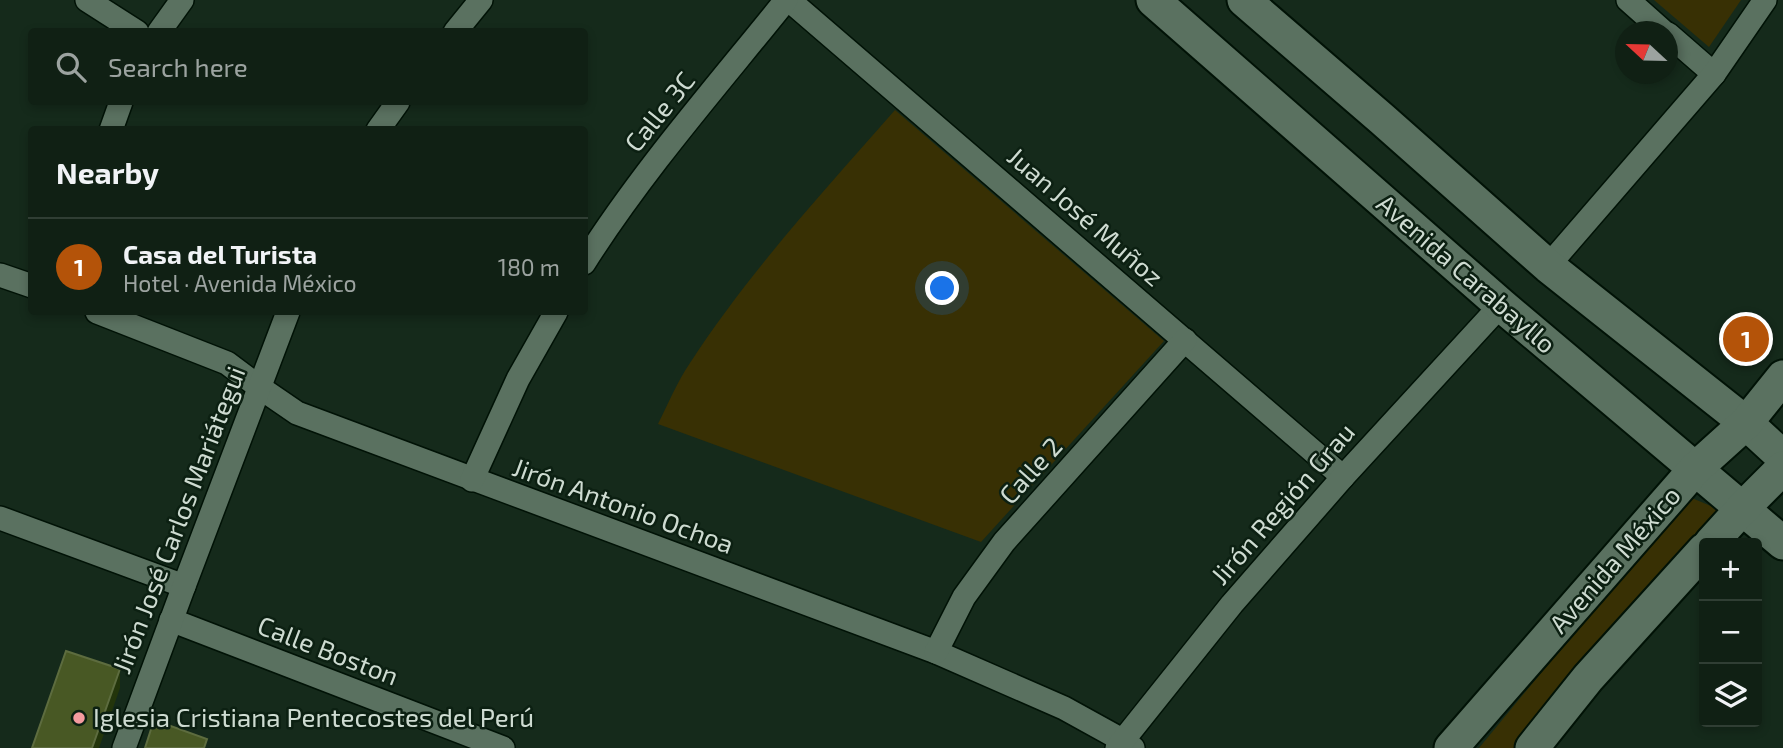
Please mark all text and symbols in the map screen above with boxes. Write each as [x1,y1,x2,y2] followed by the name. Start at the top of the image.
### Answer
[1615,21,1678,84] north arrow
[28,28,588,105] search box
[52,48,90,86] icon: search
[108,51,248,82] text: Search here
[617,65,700,157] street label: Calle 3C
[1002,140,1170,292] street label: Juan José Muñoz
[56,154,159,190] text: Nearby
[1371,187,1563,359] street label: Avenida Carabayllo
[123,238,317,269] text: Casa del Turista
[74,253,84,281] text: 1
[498,253,560,281] text: 180 m
[123,269,357,297] text: Hotel · Avenida México
[925,271,959,305] your location
[1723,313,1769,365] pin: 1
[105,362,250,677] street label: Jirón José Carlos Mariátegui
[1203,416,1360,590] street label: Jirón Región Grau
[992,430,1068,510] street label: Calle 2
[509,450,738,559] street label: Jirón Antonio Ochoa
[1542,479,1686,639] street label: Avenida México
[1699,538,1762,727] map controls
[1699,538,1762,601] button: +
[1699,601,1762,664] button: −
[254,609,403,691] street label: Calle Boston
[1699,664,1762,727] button: layers
[93,701,534,732] place label: Iglesia Cristiana Pentecostes del Perú
[71,710,87,726] marker: Iglesia Cristiana Pentecostes del Perú

